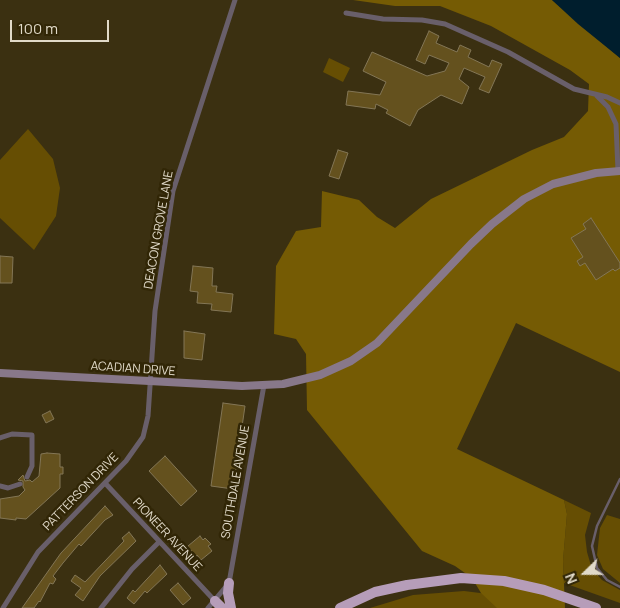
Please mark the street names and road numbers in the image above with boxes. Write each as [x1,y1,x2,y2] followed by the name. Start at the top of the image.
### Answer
[142,170,176,290] street label: DEACON GROVE LANE
[90,359,176,379] street label: ACADIAN DRIVE
[219,424,253,540] street label: SOUTHDALE AVENUE
[40,450,122,534] street label: PATTERSON DRIVE
[129,495,205,575] street label: PIONEER AVENUE

